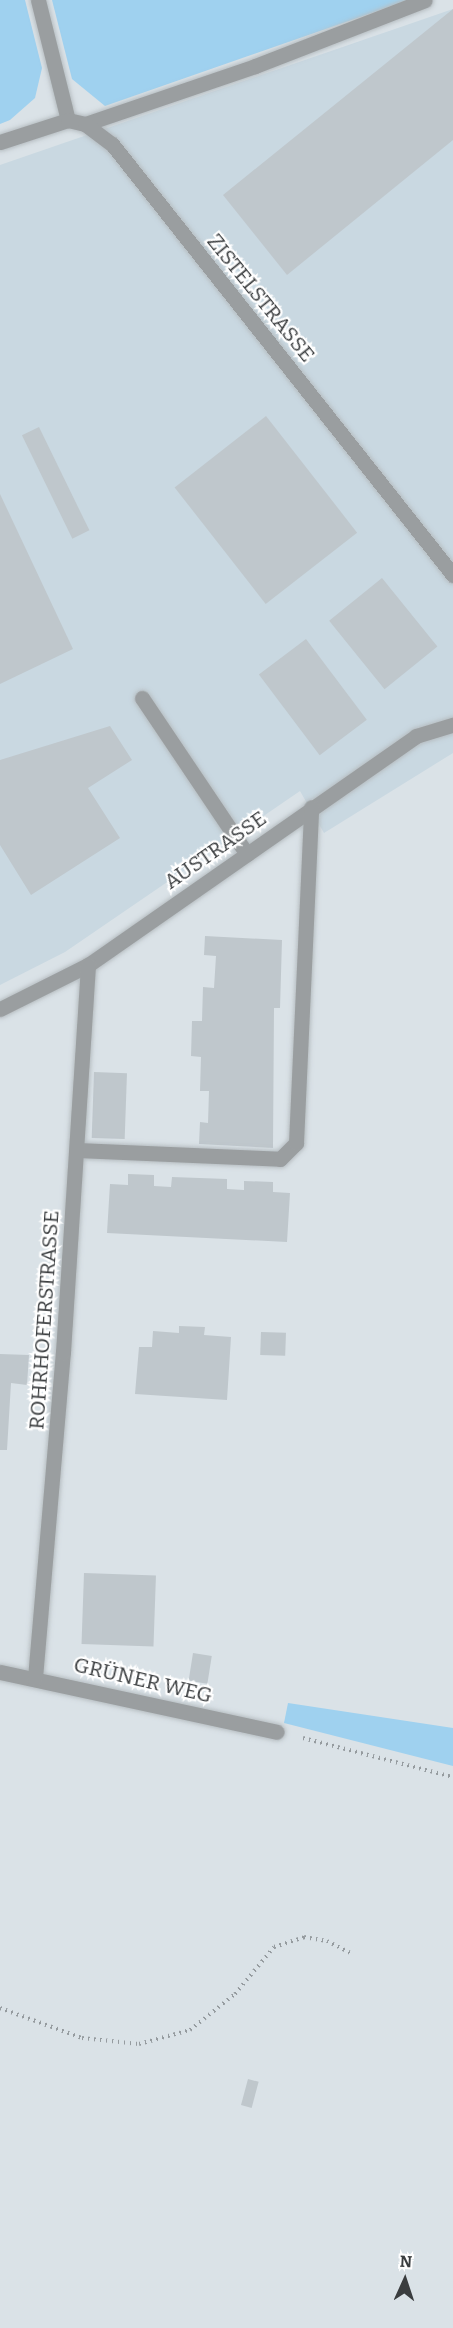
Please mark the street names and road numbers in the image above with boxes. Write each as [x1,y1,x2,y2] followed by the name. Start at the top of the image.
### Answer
[202,229,320,367] street label: ZISTELSTRASSE
[159,806,271,894] street label: AUSTRASSE
[24,1210,64,1430] street label: ROHRHOFERSTRASSE
[71,1652,215,1708] street label: GRÜNER WEG

